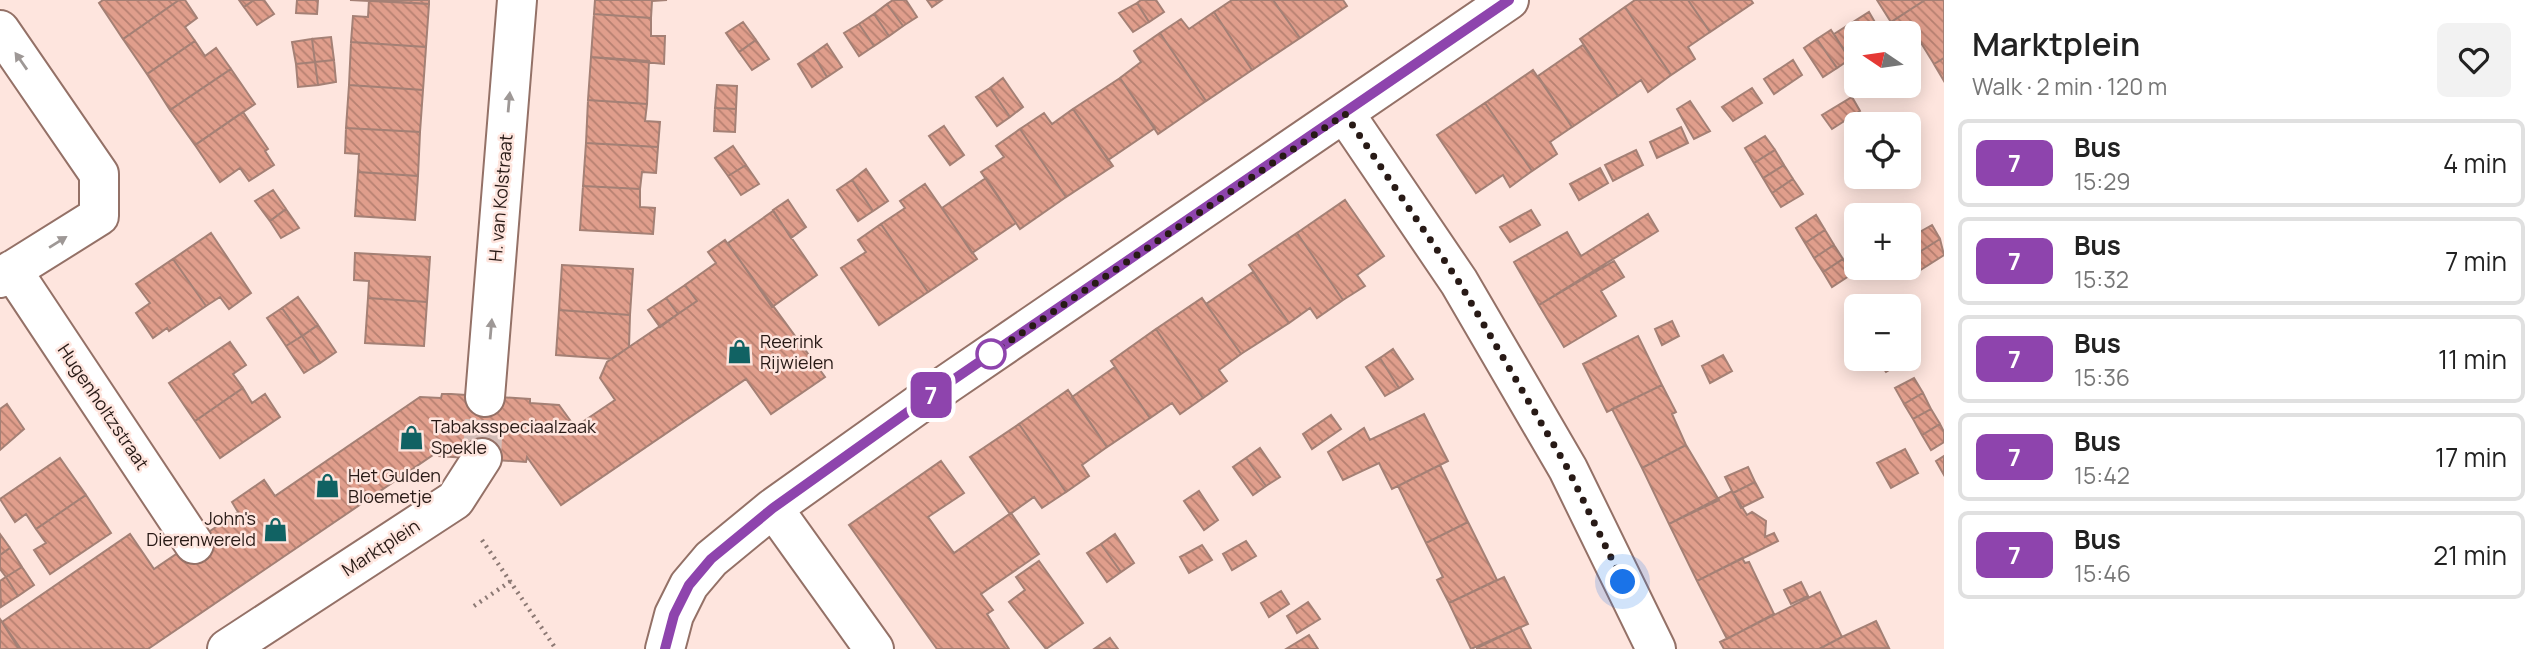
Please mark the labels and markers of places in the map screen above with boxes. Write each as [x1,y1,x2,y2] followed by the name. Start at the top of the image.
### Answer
[760,329,834,374] place label: Reerink Rijwielen
[726,338,754,366] shop icon: Reerink Rijwielen
[976,339,1006,369] unlabelled marker
[431,414,597,459] place label: Tabaksspeciaalzaak Spekle
[397,423,425,451] shop icon: Tabaksspeciaalzaak Spekle
[348,463,441,508] place label: Het Gulden Bloemetje
[314,472,342,500] shop icon: Het Gulden Bloemetje
[146,506,256,551] place label: John's Dierenwereld
[262,515,290,543] shop icon: John's Dierenwereld

